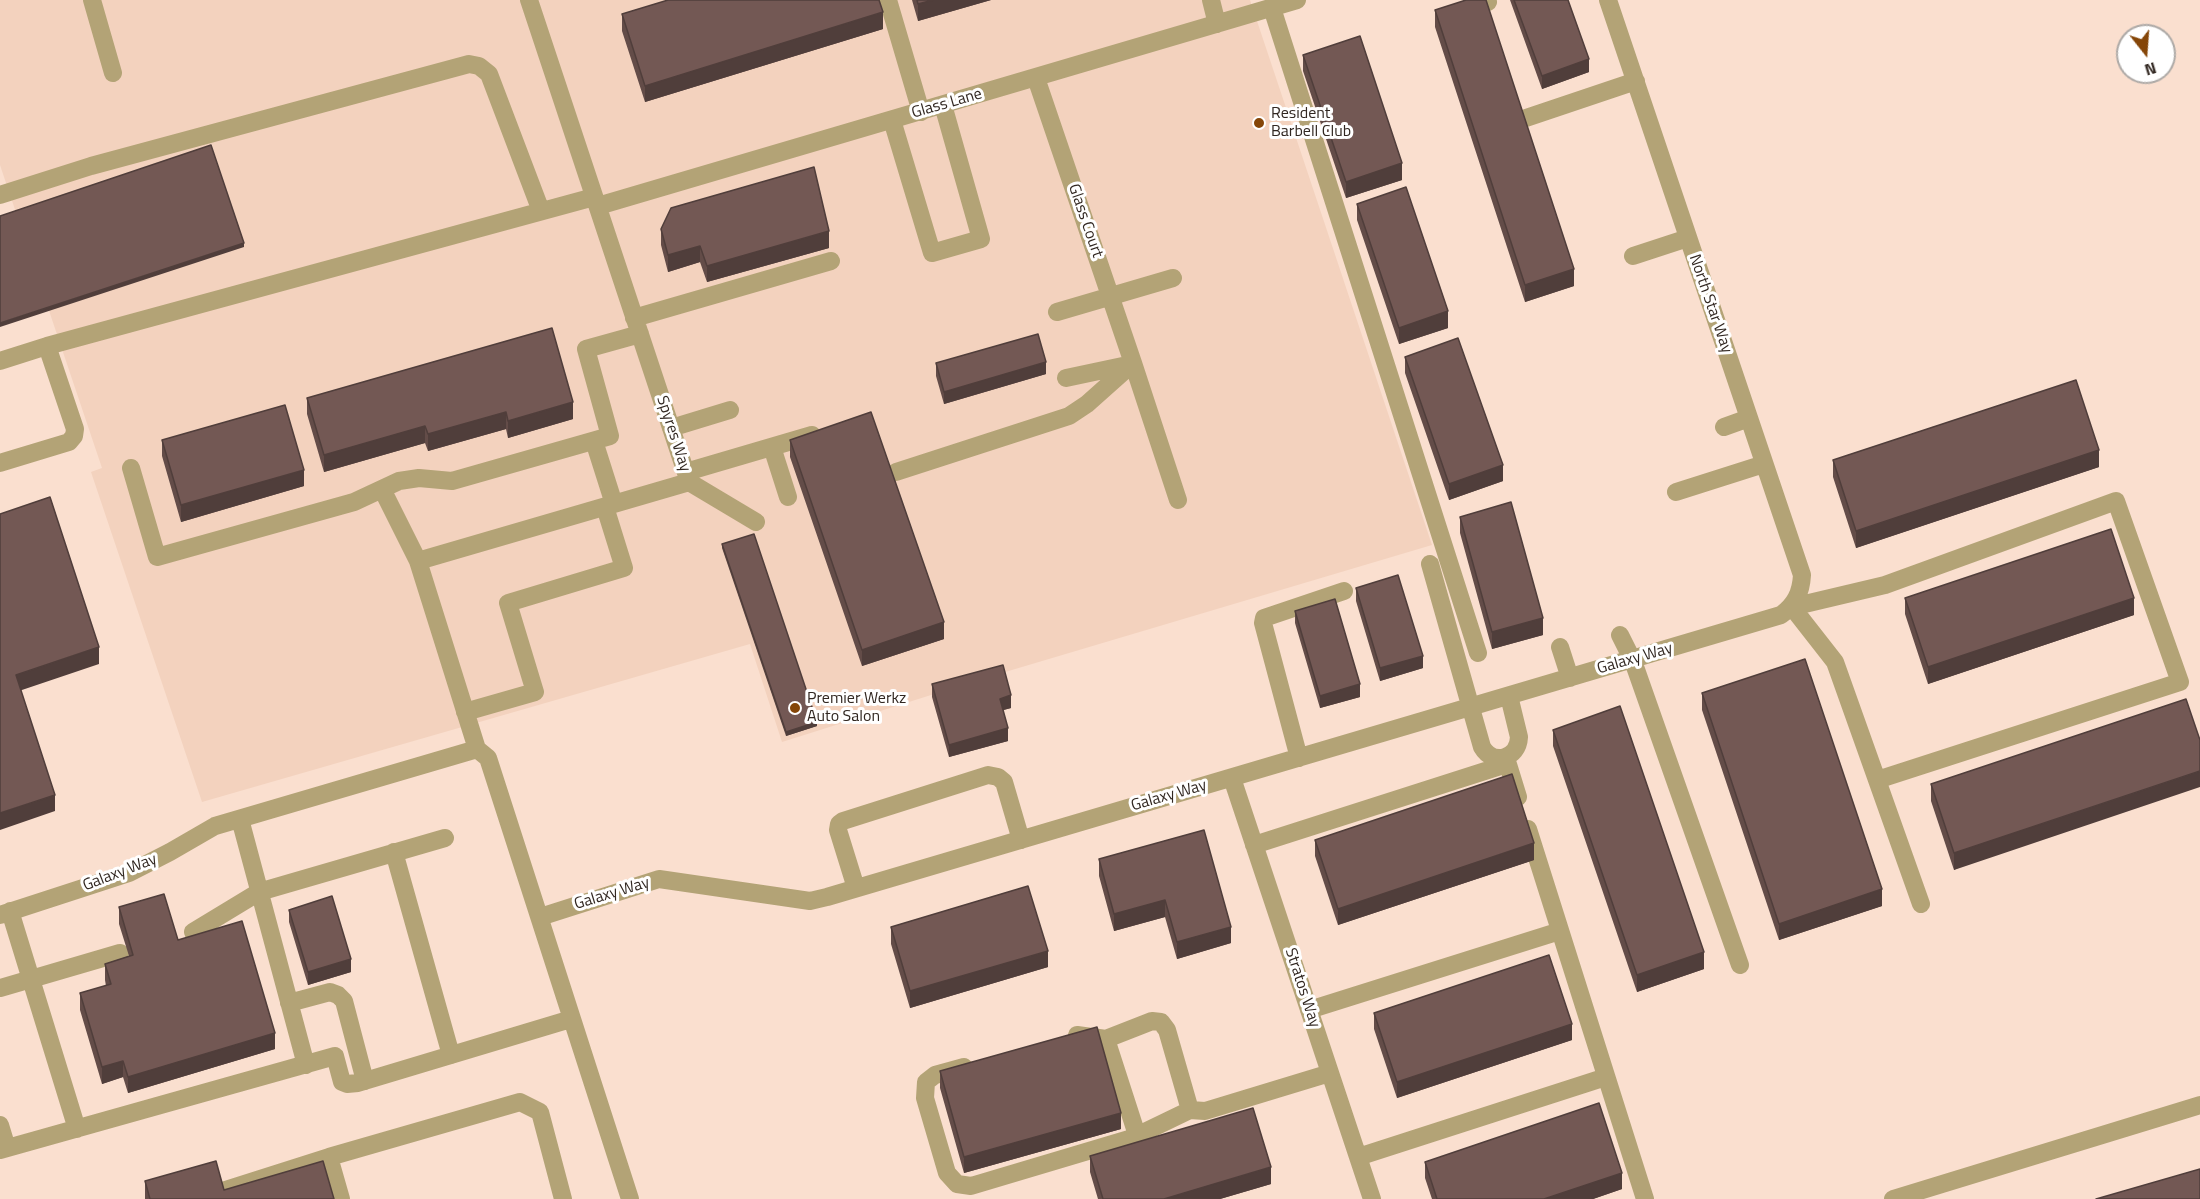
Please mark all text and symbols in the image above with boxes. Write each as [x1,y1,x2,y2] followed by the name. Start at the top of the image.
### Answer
[2116,24,2176,84] north arrow
[2142,56,2159,82] text: N
[910,85,984,123] street label: Glass Lane
[1271,104,1351,142] place label: Resident Barbell Club
[1252,116,1266,130] marker: Resident Barbell Club
[1063,182,1107,260] street label: Glass Court
[1684,252,1736,356] street label: North Star Way
[652,394,694,474] street label: Spyres Way
[1595,639,1675,679] street label: Galaxy Way
[807,689,906,727] place label: Premier Werkz Auto Salon
[788,701,802,715] marker: Premier Werkz Auto Salon
[1129,776,1209,816] street label: Galaxy Way
[80,850,160,896] street label: Galaxy Way
[572,873,652,915] street label: Galaxy Way
[1280,946,1324,1030] street label: Stratos Way

